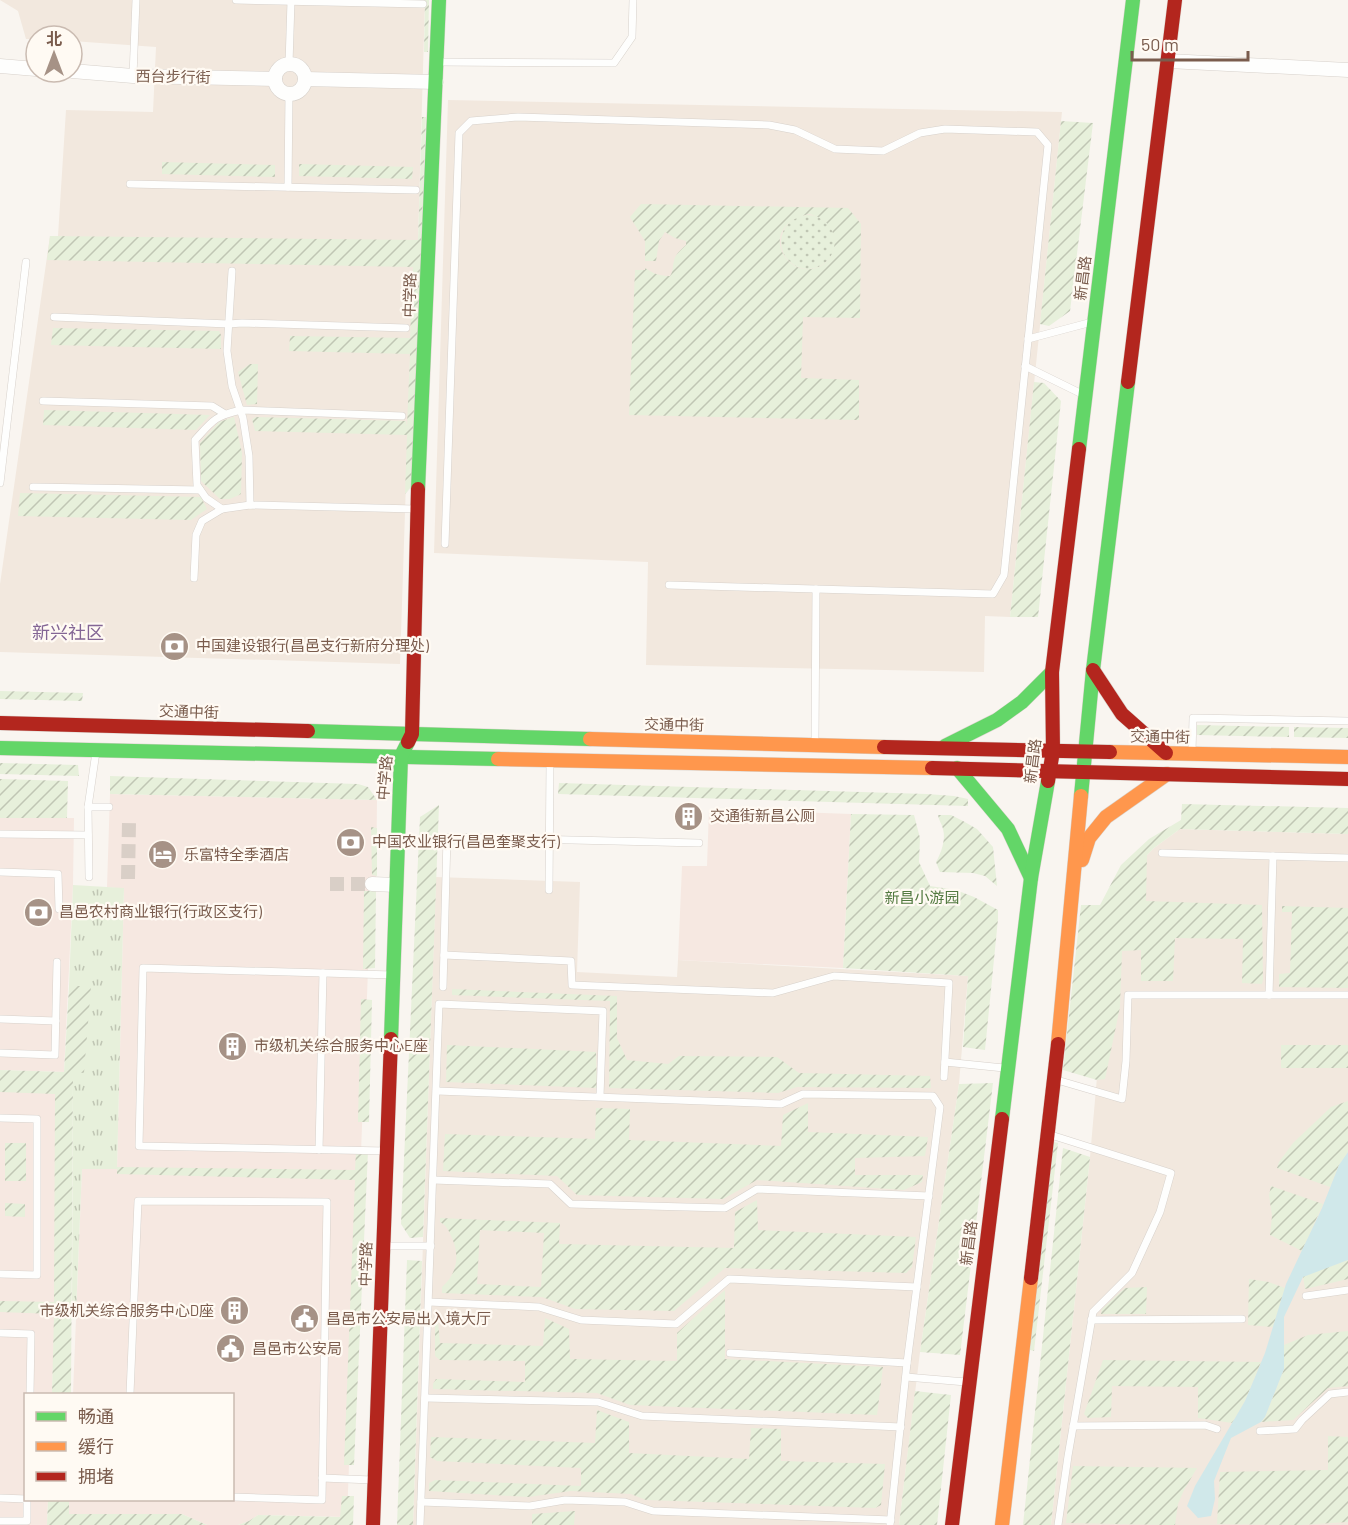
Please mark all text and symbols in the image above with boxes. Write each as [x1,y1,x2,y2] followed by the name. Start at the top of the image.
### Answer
[24,24,84,84] north arrow
[1132,24,1248,62] scale bar
[46,29,62,48] text: 北
[1141,33,1179,55] text: 50 m
[135,66,211,86] street label: 西台步行街
[1070,254,1094,301] street label: 新昌路
[399,272,419,318] street label: 中学路
[32,621,104,643] district label: 新兴社区
[159,630,191,662] bank icon: 中国建设银行(昌邑支行新府分理处)
[196,636,429,654] place label: 中国建设银行(昌邑支行新府分理处)
[159,701,219,721] street label: 交通中街
[644,714,704,734] street label: 交通中街
[1130,726,1190,746] street label: 交通中街
[1020,737,1044,784] street label: 新昌路
[373,755,395,801] street label: 中学路
[673,800,705,832] building icon: 交通街新昌公厕
[710,806,815,824] place label: 交通街新昌公厕
[335,826,367,858] bank icon: 中国农业银行(昌邑奎聚支行)
[372,832,560,850] place label: 中国农业银行(昌邑奎聚支行)
[147,839,179,871] hotel icon: 乐富特全季酒店
[184,845,289,863] place label: 乐富特全季酒店
[884,888,960,906] park label: 新昌小游园
[22,896,54,928] bank icon: 昌邑农村商业银行(行政区支行)
[59,902,262,920] place label: 昌邑农村商业银行(行政区支行)
[217,1030,249,1062] building icon: 市级机关综合服务中心E座
[254,1036,428,1054] place label: 市级机关综合服务中心E座
[956,1219,980,1266] street label: 新昌路
[355,1241,375,1287] street label: 中学路
[219,1295,251,1327] building icon: 市级机关综合服务中心D座
[40,1301,214,1319] place label: 市级机关综合服务中心D座
[289,1303,321,1335] public building icon: 昌邑市公安局出入境大厅
[326,1309,491,1327] place label: 昌邑市公安局出入境大厅
[215,1333,247,1365] public building icon: 昌邑市公安局
[252,1339,342,1357] place label: 昌邑市公安局
[24,1393,234,1501] legend
[78,1405,114,1427] text: 畅通
[78,1435,114,1457] text: 缓行
[78,1465,114,1487] text: 拥堵

